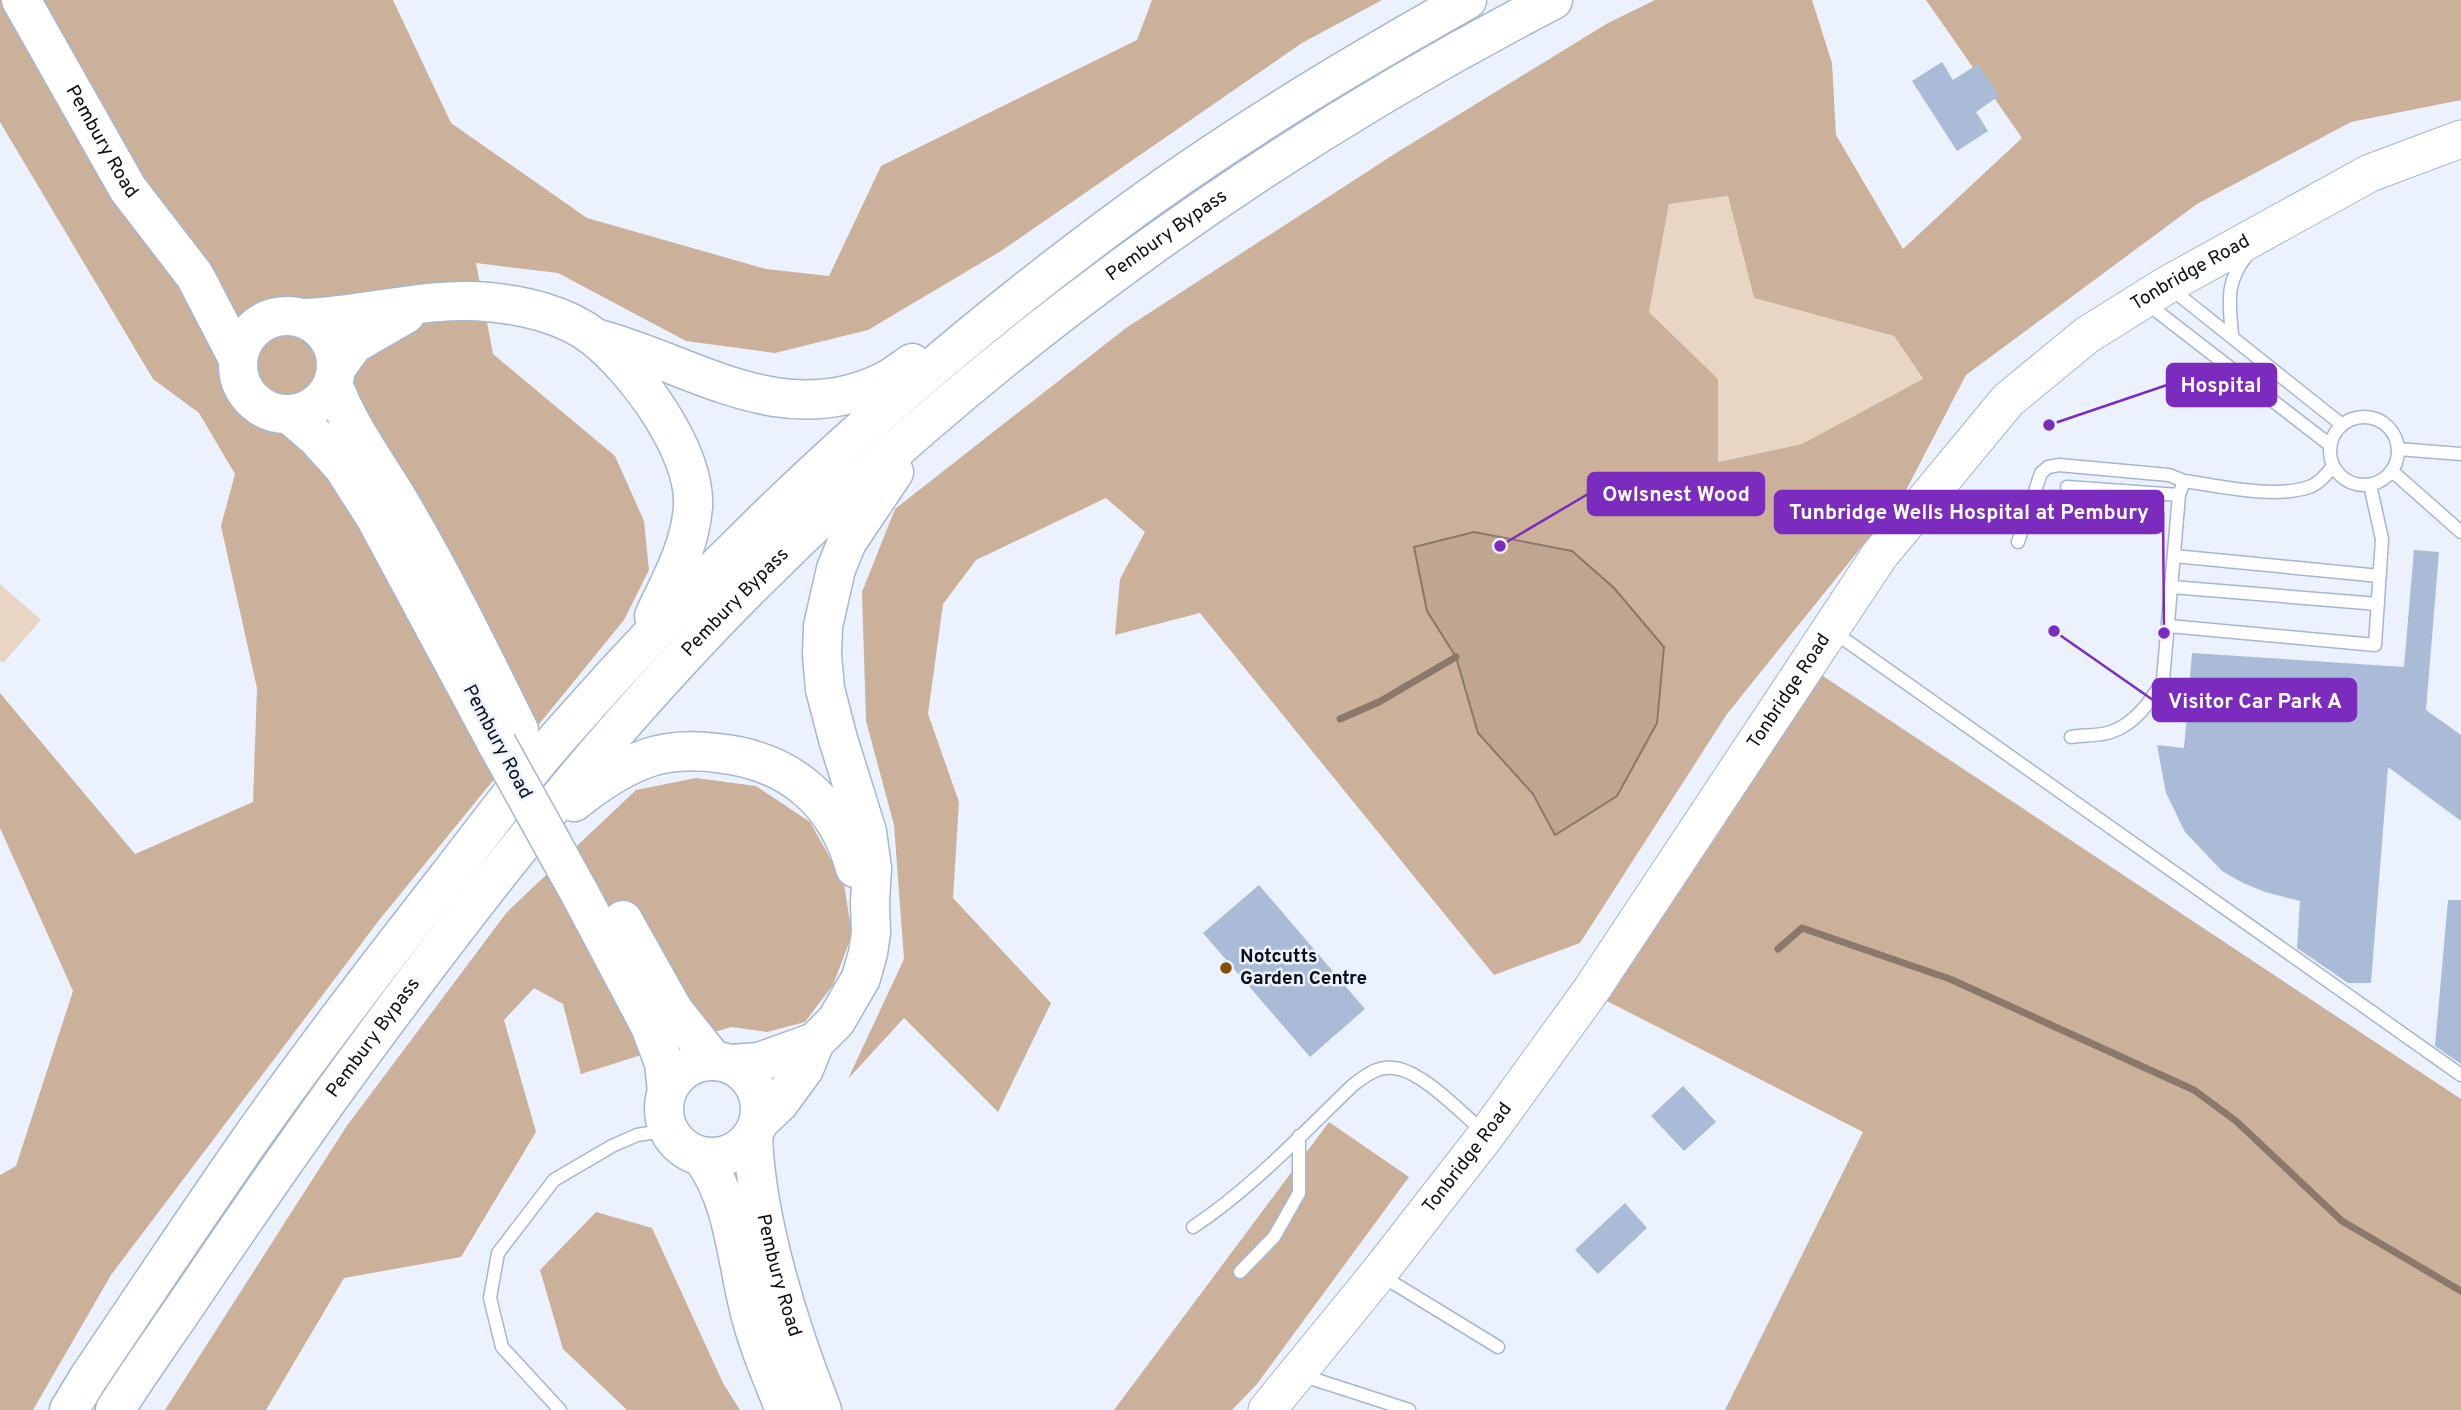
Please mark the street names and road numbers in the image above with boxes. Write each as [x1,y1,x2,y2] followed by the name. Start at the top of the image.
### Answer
[60,81,143,203] street label: Pembury Road
[1101,185,1232,287] street label: Pembury Bypass
[2127,230,2254,316] street label: Tonbridge Road
[677,543,794,662] street label: Pembury Bypass
[1742,629,1836,754] street label: Tonbridge Road
[457,681,537,803] street label: Pembury Road
[321,973,426,1103] street label: Pembury Bypass
[1418,1098,1518,1218] street label: Tonbridge Road
[751,1212,807,1340] street label: Pembury Road

